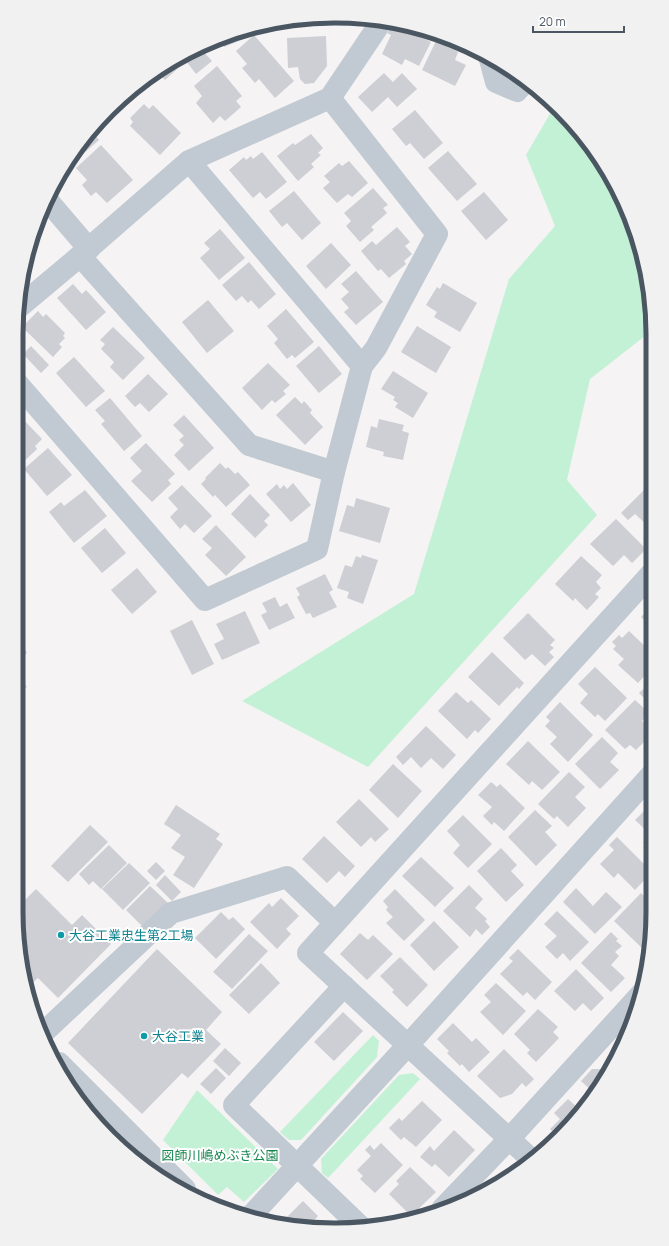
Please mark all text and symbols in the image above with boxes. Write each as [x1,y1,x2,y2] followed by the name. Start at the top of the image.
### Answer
[533,8,624,34] scale bar
[539,13,566,30] text: 20 m
[69,926,193,944] place label: 大谷工業忠生第2工場
[56,930,66,940] marker: 大谷工業忠生第2工場
[152,1027,204,1045] place label: 大谷工業
[139,1031,149,1041] marker: 大谷工業
[161,1146,279,1164] park label: 図師川嶋めぶき公園

